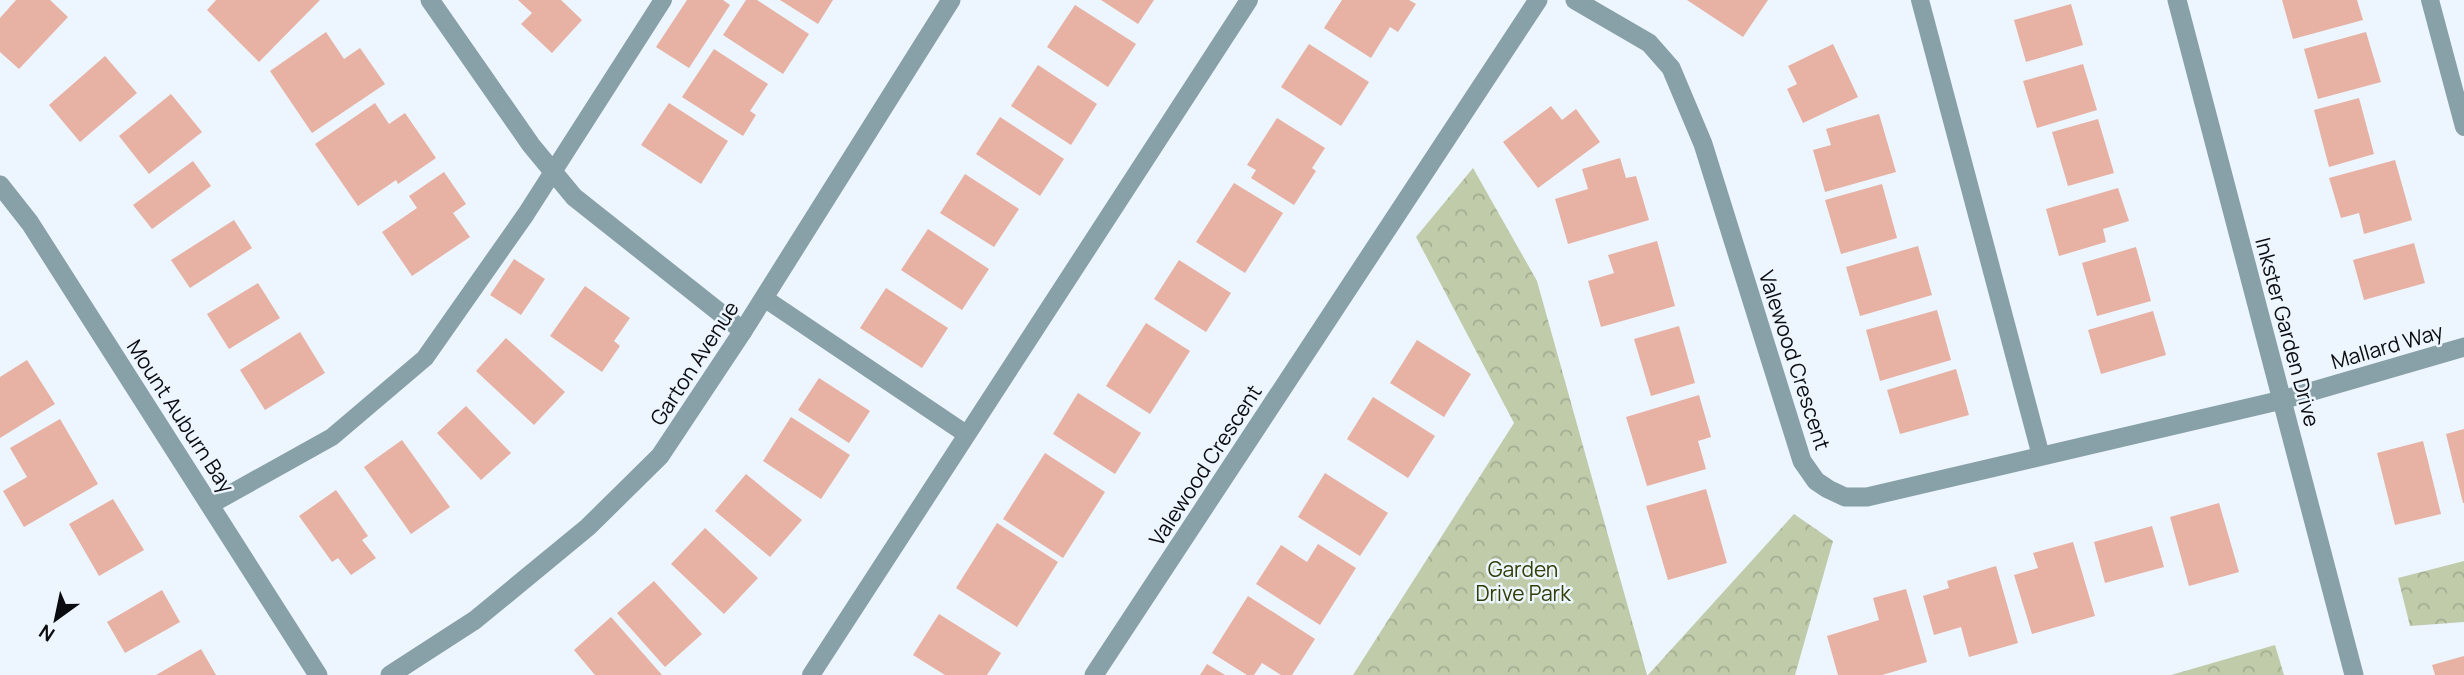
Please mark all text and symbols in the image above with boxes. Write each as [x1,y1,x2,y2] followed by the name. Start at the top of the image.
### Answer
[2249,234,2327,430] street label: Inkster Garden Drive
[1753,267,1837,453] street label: Valewood Crescent
[643,295,745,431] street label: Garton Avenue
[2328,317,2446,375] street label: Mallard Way
[121,334,241,498] street label: Mount Auburn Bay
[1142,379,1268,551] street label: Valewood Crescent
[1475,555,1571,607] park label: Garden Drive Park
[21,584,91,654] north arrow
[34,619,60,648] text: N

